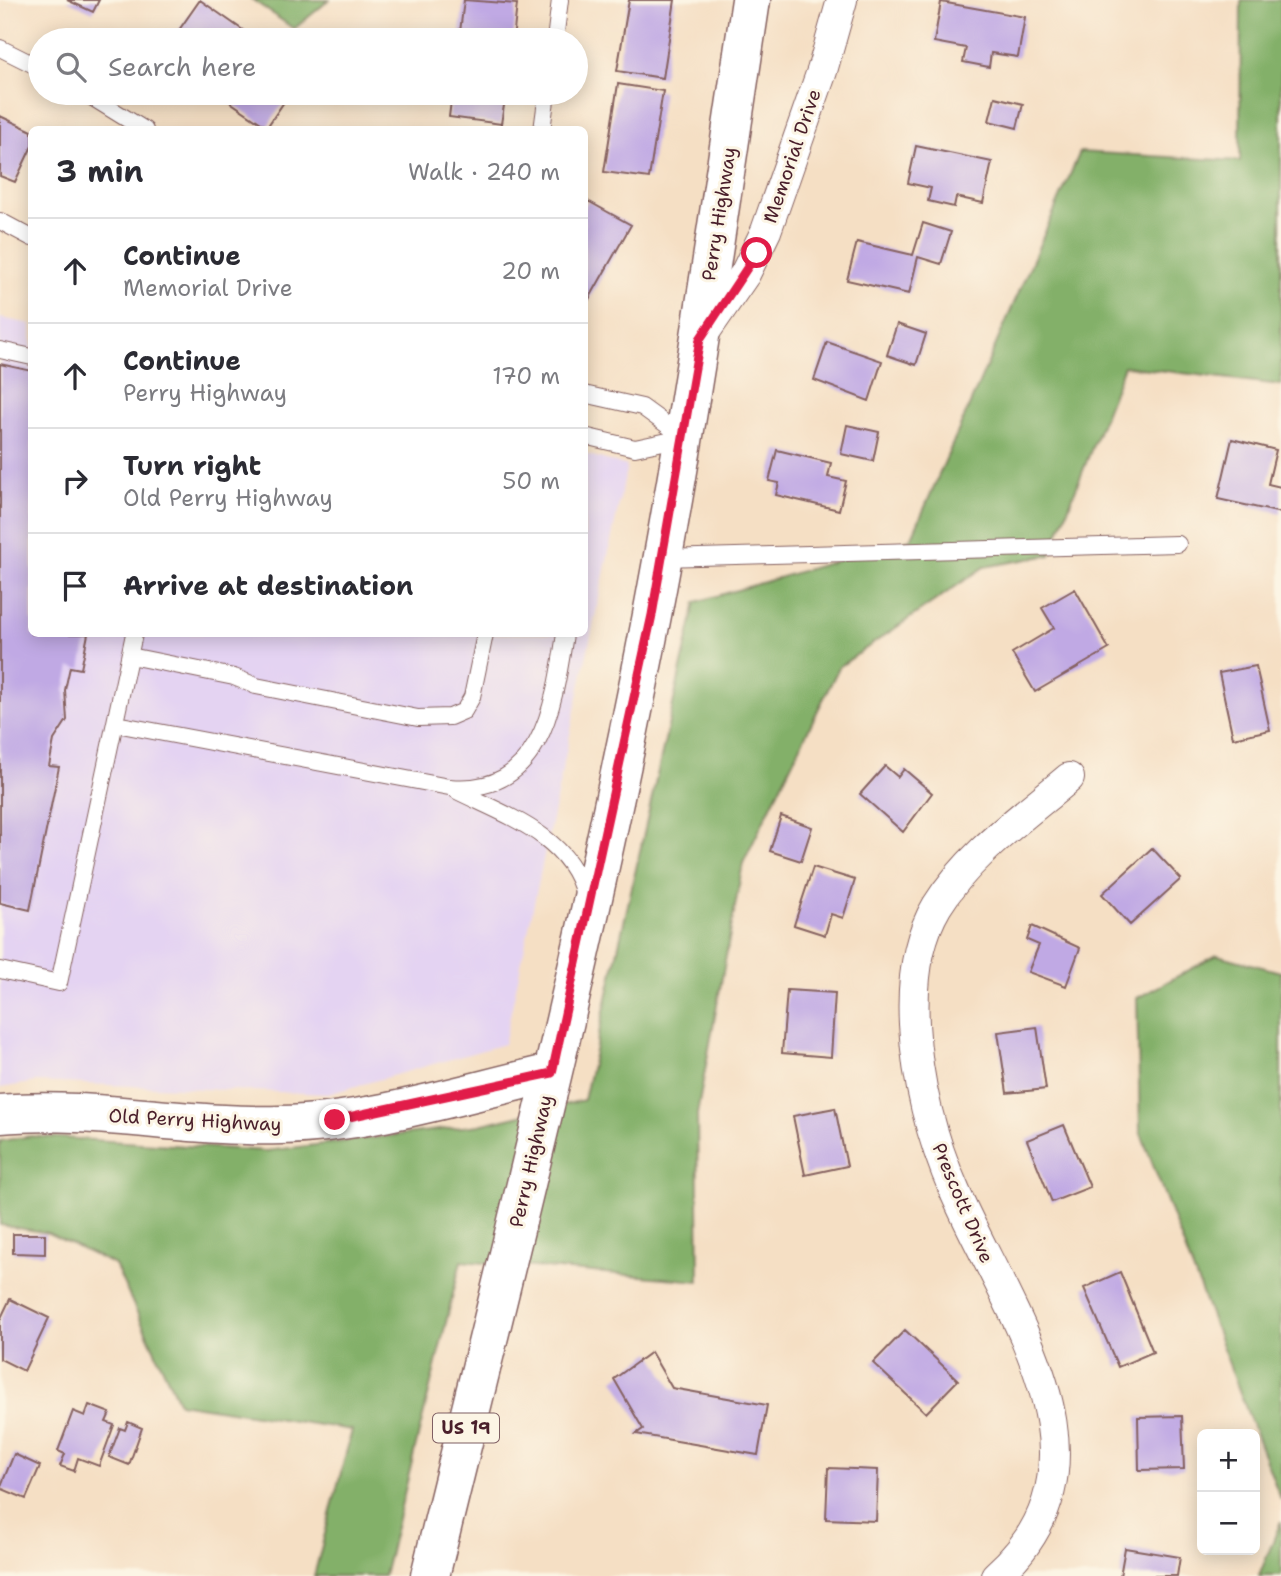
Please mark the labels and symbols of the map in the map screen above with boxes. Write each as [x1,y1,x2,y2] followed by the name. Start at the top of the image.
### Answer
[757,86,827,226] street label: Memorial Drive
[696,145,742,283] street label: Perry Highway
[741,237,772,268] route start
[504,1092,558,1230] street label: Perry Highway
[108,1103,282,1137] street label: Old Perry Highway
[319,1104,350,1135] route end
[926,1139,1000,1267] street label: Prescott Drive
[433,1414,499,1442] road number: US 19

